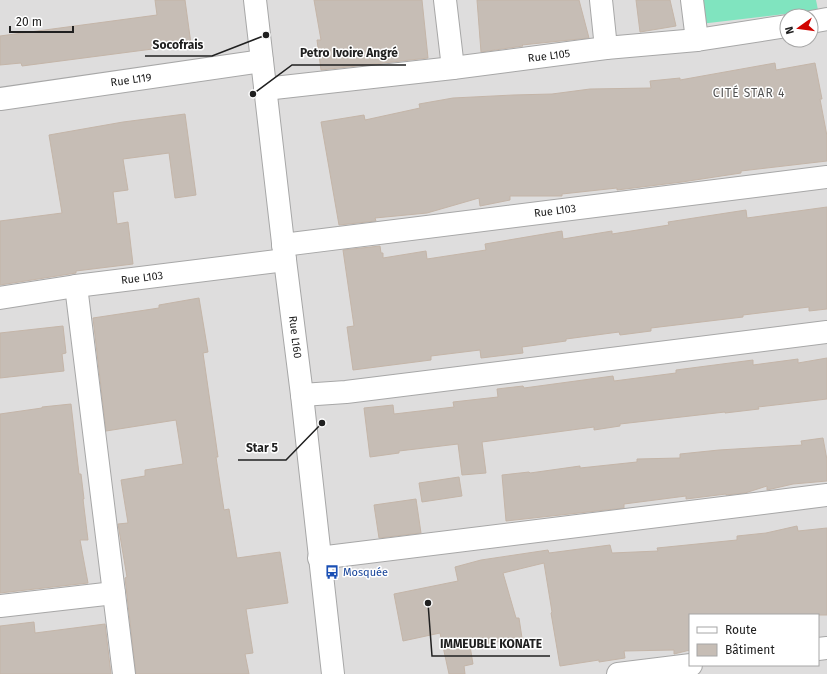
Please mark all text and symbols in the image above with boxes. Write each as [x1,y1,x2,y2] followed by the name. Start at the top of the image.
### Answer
[10,8,73,34] scale bar
[779,8,819,48] north arrow
[16,15,42,29] text: 20 m
[783,25,797,35] text: N
[145,32,212,56] callout: Socofrais
[153,38,204,52] text: Socofrais
[292,41,406,65] callout: Petro Ivoire Angré
[300,46,398,60] text: Petro Ivoire Angré
[527,47,571,65] street label: Rue L105
[110,71,153,89] street label: Rue L119
[713,85,785,100] district label: CITÉ STAR 4
[533,202,577,220] street label: Rue L103
[120,269,164,287] street label: Rue L103
[286,315,304,359] street label: Rue L160
[238,436,286,460] callout: Star 5
[246,441,279,455] text: Star 5
[324,564,340,580] bus stop icon: Mosquée
[343,566,388,579] place label: Mosquée
[689,614,819,666] legend
[725,623,757,637] text: Route
[432,632,550,656] callout: IMMEUBLE KONATE
[440,637,542,651] text: IMMEUBLE KONATE
[725,643,775,657] text: Bâtiment

